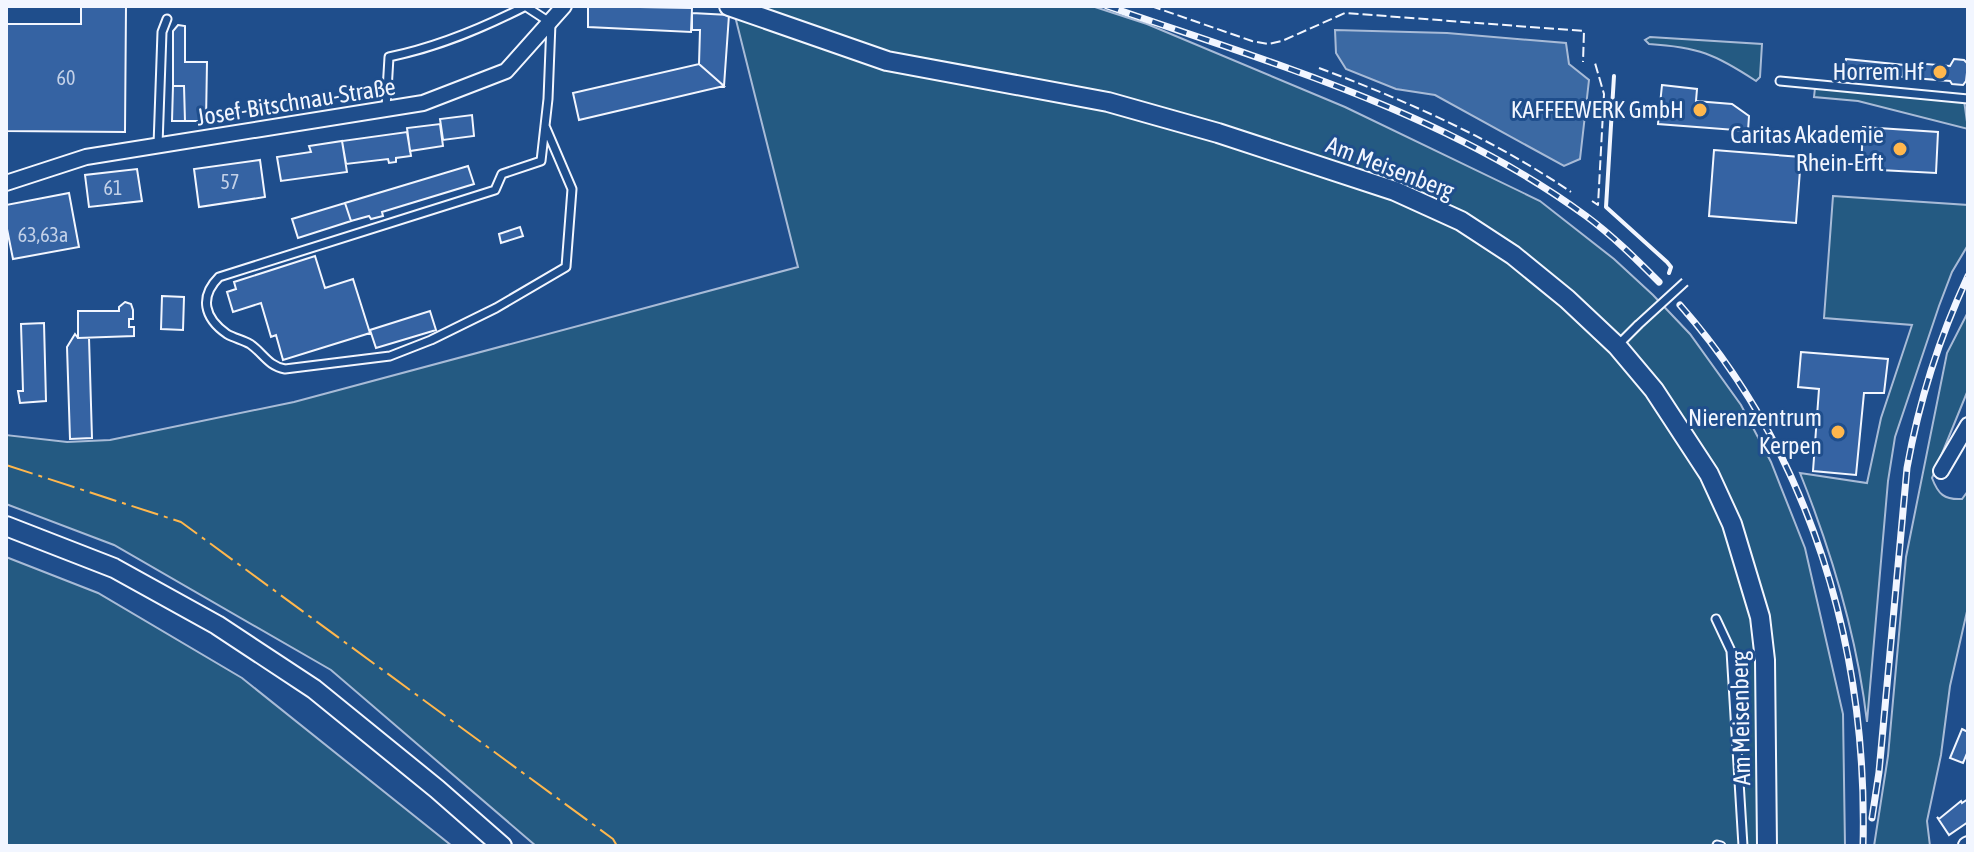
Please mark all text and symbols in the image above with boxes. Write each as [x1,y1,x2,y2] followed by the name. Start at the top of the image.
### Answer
[1833,58,1924,85] place label: Horrem Hf
[1931,63,1949,81] marker: Horrem Hf
[57,66,75,89] house number: 60
[195,72,397,131] street label: Josef-Bitschnau-Straße
[1511,96,1684,123] place label: KAFFEEWERK GmbH
[1691,101,1709,119] marker: KAFFEEWERK GmbH
[1730,121,1884,176] place label: Caritas Akademie Rhein-Erft
[1322,131,1459,205] street label: Am Meisenberg
[1891,140,1909,158] marker: Caritas Akademie Rhein-Erft
[221,170,239,193] house number: 57
[104,176,122,199] house number: 61
[18,223,68,246] house number: 63,63a
[1688,404,1822,459] place label: Nierenzentrum Kerpen
[1829,423,1847,441] marker: Nierenzentrum Kerpen
[1726,650,1755,786] street label: Am Meisenberg

